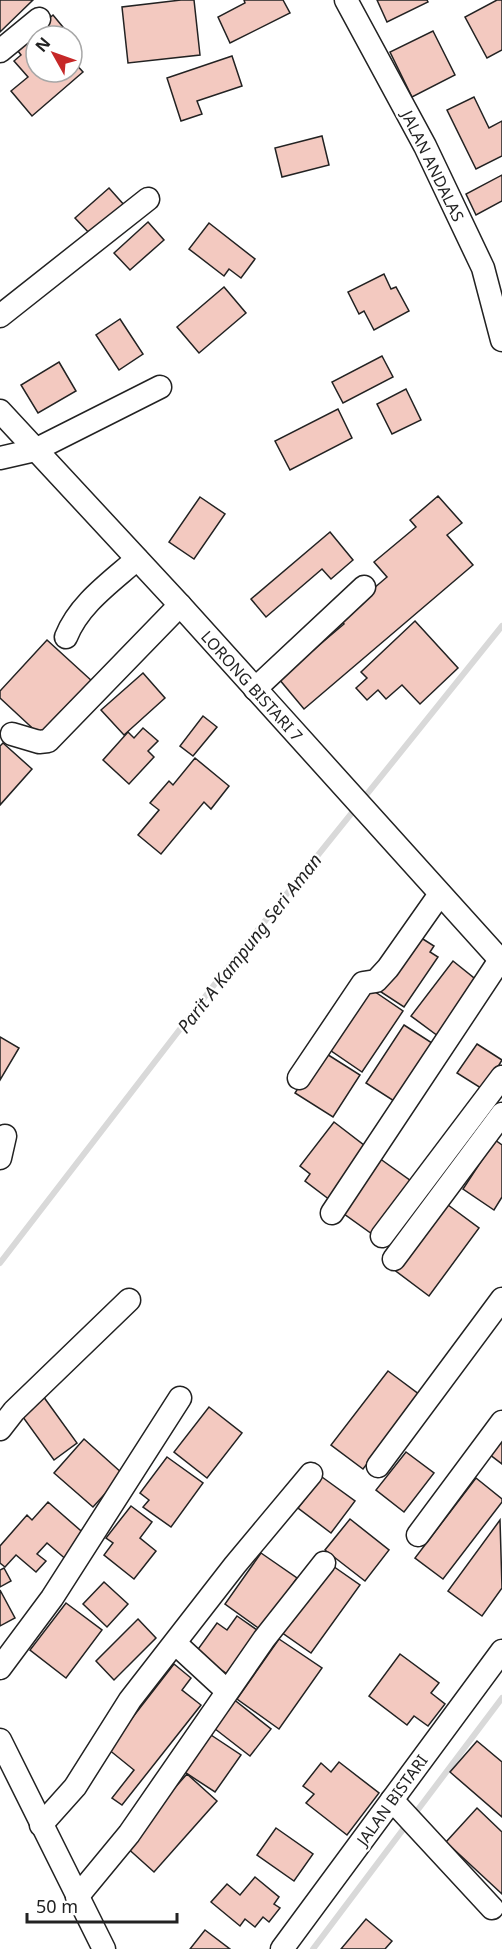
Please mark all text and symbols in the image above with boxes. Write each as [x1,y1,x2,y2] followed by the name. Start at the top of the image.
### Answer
[24,24,84,84] north arrow
[30,32,55,56] text: N
[396,105,469,225] street label: JALAN ANDALAS
[196,626,308,746] street label: LORONG BISTARI 7
[171,848,327,1038] water label: Parit A Kampung Seri Aman
[350,1750,432,1852] street label: JALAN BISTARI
[27,1886,177,1924] scale bar
[36,1894,78,1918] text: 50 m

